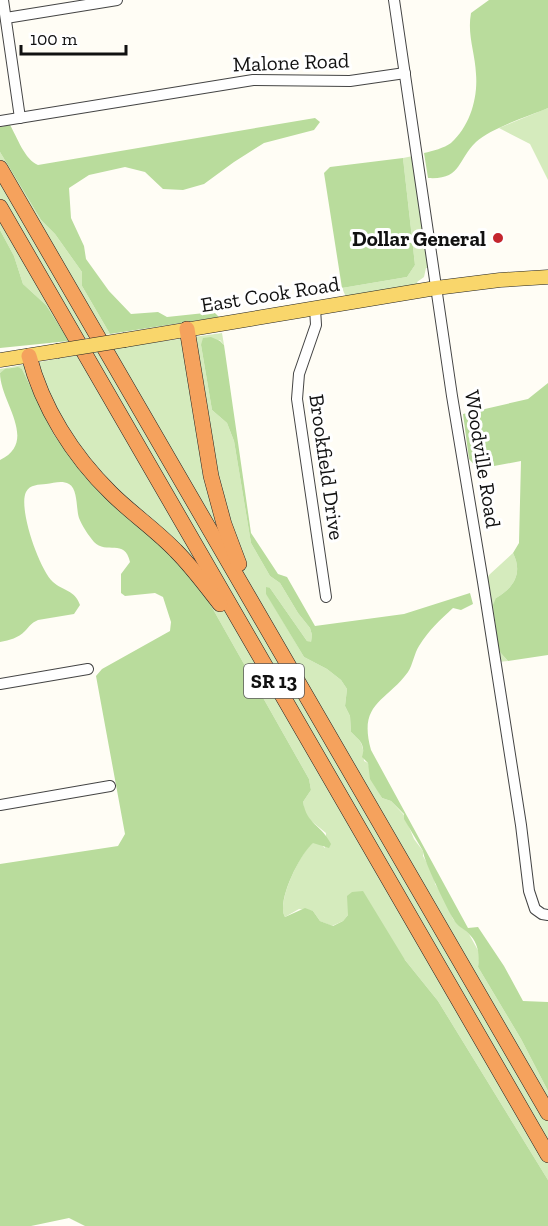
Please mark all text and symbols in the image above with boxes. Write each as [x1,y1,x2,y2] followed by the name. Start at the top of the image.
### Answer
[21,18,126,56] scale bar
[30,28,78,50] text: 100 m
[232,47,350,77] street label: Malone Road
[352,226,486,251] place label: Dollar General
[491,231,505,245] marker: Dollar General
[199,271,342,317] street label: East Cook Road
[460,388,506,530] street label: Woodville Road
[304,392,350,542] street label: Brookfield Drive
[244,664,304,698] road number: SR 13

